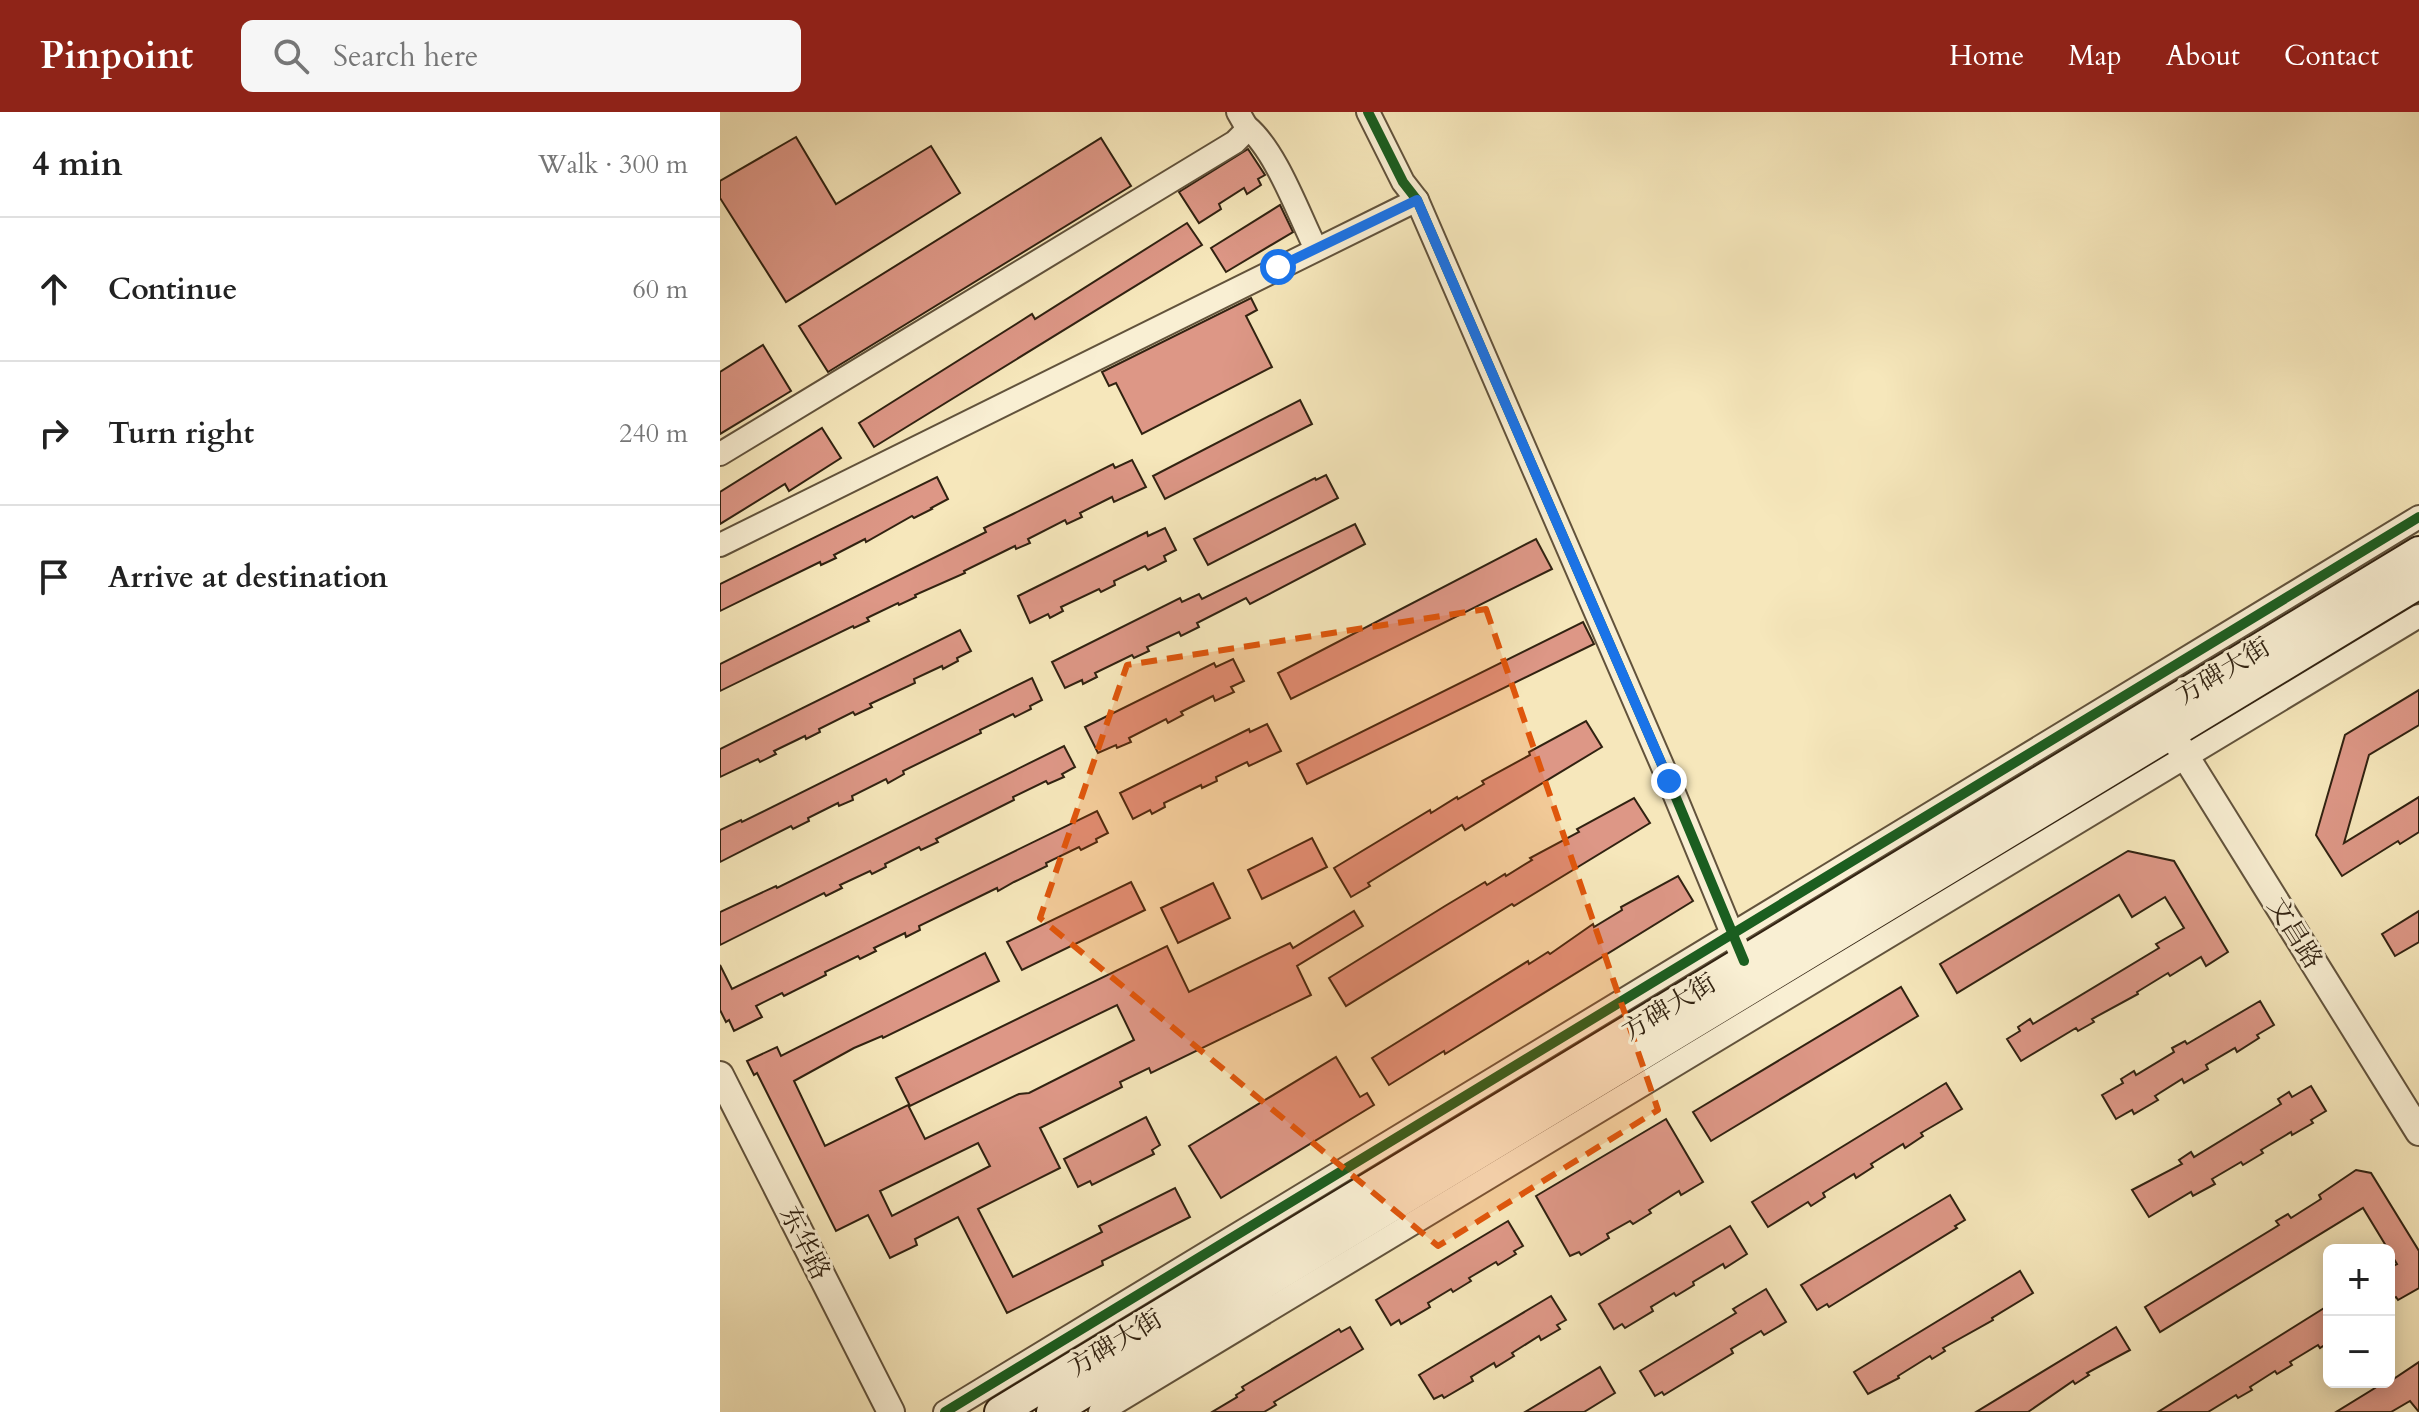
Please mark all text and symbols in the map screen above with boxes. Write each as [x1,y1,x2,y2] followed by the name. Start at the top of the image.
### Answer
[241,20,801,92] search box
[40,30,193,82] text: Pinpoint
[269,34,313,78] icon: search
[333,36,478,77] text: Search here
[1949,37,2024,75] text: Home
[2068,37,2122,75] text: Map
[2166,37,2240,75] text: About
[2284,37,2379,75] text: Contact
[32,141,123,187] text: 4 min
[538,147,688,182] text: Walk · 300 m
[1260,249,1296,285] route start
[32,267,76,311] icon: ahead
[108,269,237,310] text: Continue
[632,272,688,307] text: 60 m
[32,411,76,455] icon: right
[108,413,254,454] text: Turn right
[619,416,688,451] text: 240 m
[32,555,76,599] icon: arrive
[108,557,388,598] text: Arrive at destination
[2169,629,2277,713] street label: 方碑大街
[1651,763,1687,799] route end
[2259,891,2331,975] street label: 文昌路
[1615,965,1723,1049] street label: 方碑大街
[772,1200,838,1286] street label: 东华路
[2323,1244,2395,1388] map controls
[2323,1244,2395,1316] button: +
[1061,1301,1169,1385] street label: 方碑大街
[2323,1316,2395,1388] button: −

